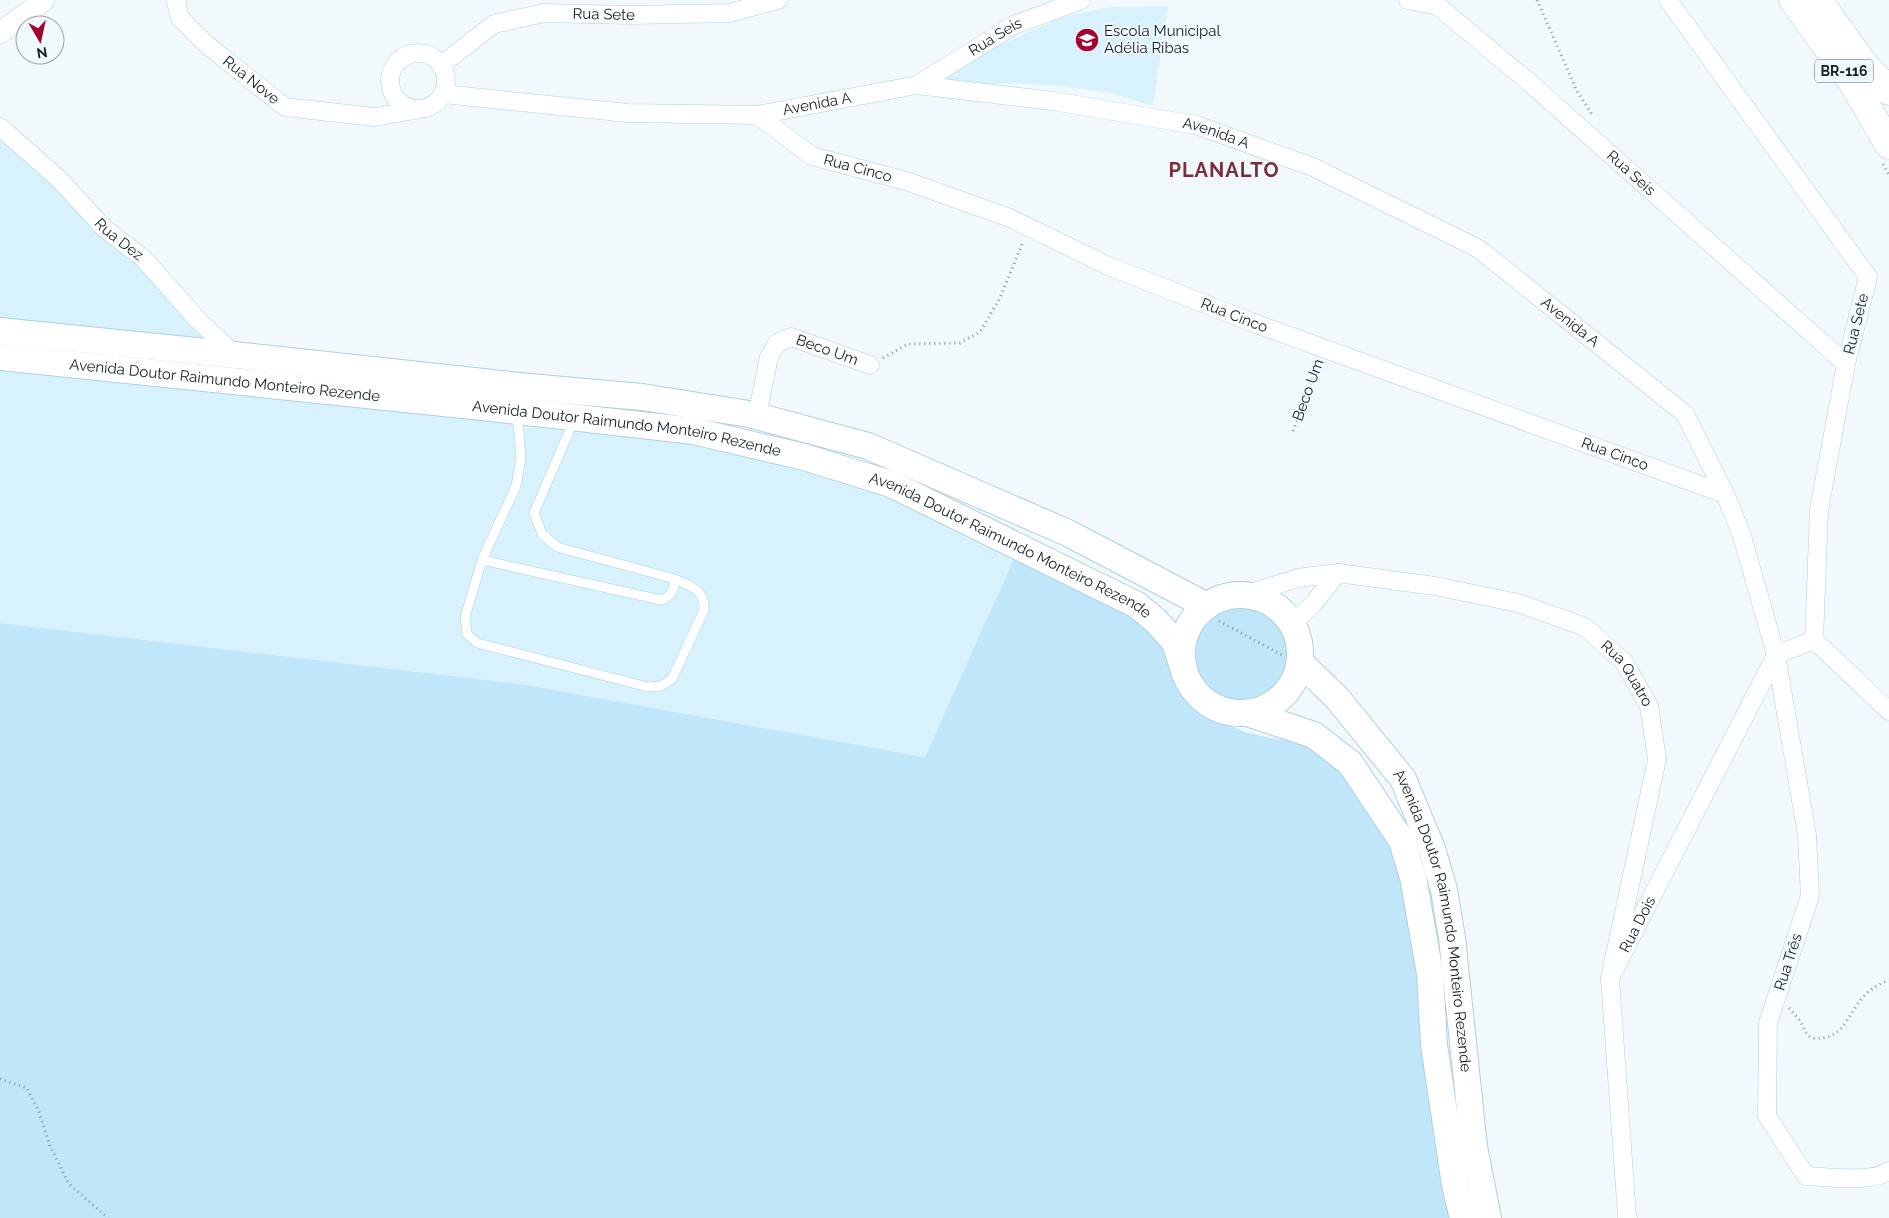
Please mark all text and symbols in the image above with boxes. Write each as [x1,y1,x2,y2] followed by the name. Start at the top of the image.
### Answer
[572,5,635,24] street label: Rua Sete
[965,14,1024,60] street label: Rua Seis
[15,15,65,65] north arrow
[1104,22,1222,57] place label: Escola Municipal Adélia Ribas
[1074,27,1100,53] school or university icon: Escola Municipal Adélia Ribas
[36,44,49,62] text: N
[219,52,283,108] street label: Rua Nove
[1815,59,1873,82] road number: BR-116
[781,89,853,119] street label: Avenida A
[1181,114,1252,152] street label: Avenida A
[1603,147,1659,199] street label: Rua Seis
[822,150,894,186] street label: Rua Cinco
[1168,158,1280,182] district label: PLANALTO
[91,215,147,264] street label: Rua Dez
[1840,291,1872,356] street label: Rua Sete
[1538,293,1603,351] street label: Avenida A
[1198,294,1270,336] street label: Rua Cinco
[794,331,861,369] street label: Beco Um
[69,355,381,405] street label: Avenida Doutor Raimundo Monteiro Rezende
[1288,357,1328,423] street label: Beco Um
[471,397,783,460] street label: Avenida Doutor Raimundo Monteiro Rezende
[1579,434,1651,474] street label: Rua Cinco
[867,469,1155,622] street label: Avenida Doutor Raimundo Monteiro Rezende
[1597,637,1656,710] street label: Rua Quatro
[1390,765,1475,1073] street label: Avenida Doutor Raimundo Monteiro Rezende
[1616,893,1659,956] street label: Rua Dois
[1770,931,1806,993] street label: Rua Três

